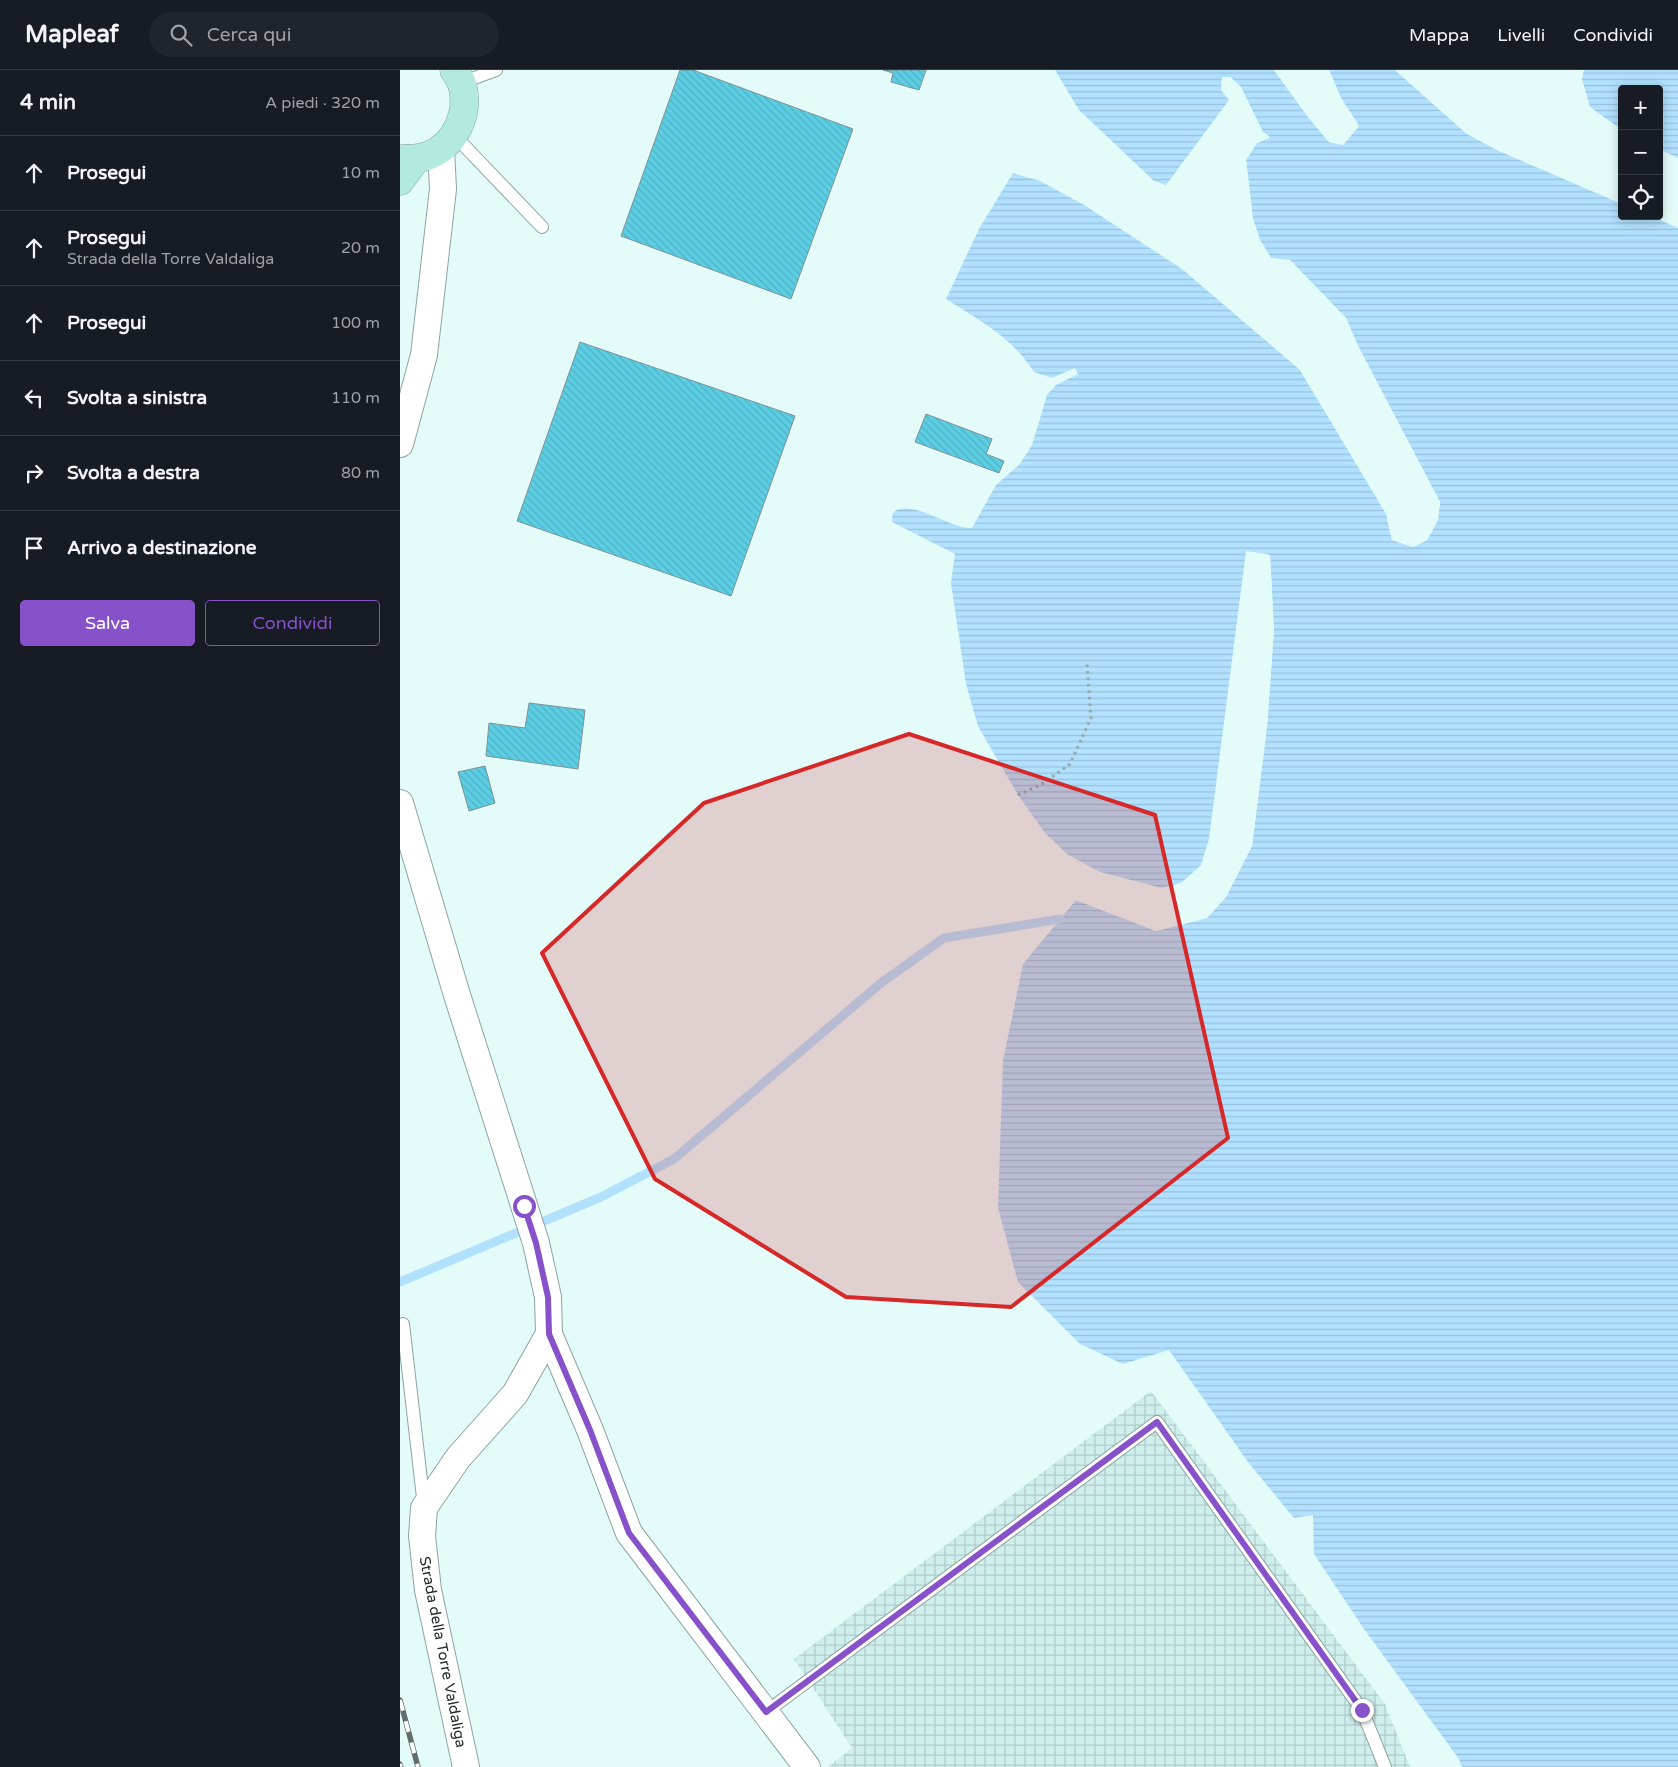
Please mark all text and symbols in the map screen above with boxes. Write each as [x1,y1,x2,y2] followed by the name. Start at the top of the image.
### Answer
[149,12,499,57] search box
[25,20,119,49] text: Mapleaf
[167,21,195,49] icon: search
[207,24,291,46] text: Cerca qui
[1409,24,1469,46] text: Mappa
[1497,24,1545,46] text: Livelli
[1573,24,1653,46] text: Condividi
[1618,85,1663,220] map controls
[1618,85,1663,130] button: +
[20,90,76,115] text: 4 min
[265,93,380,113] text: A piedi · 320 m
[1618,130,1663,175] button: −
[20,159,48,187] icon: ahead
[67,162,146,184] text: Prosegui
[341,163,380,183] text: 10 m
[1618,175,1663,220] button: locate
[67,227,146,249] text: Prosegui
[20,234,48,262] icon: ahead
[341,238,380,258] text: 20 m
[67,249,274,269] text: Strada della Torre Valdaliga
[20,309,48,337] icon: ahead
[67,312,146,334] text: Prosegui
[331,313,380,333] text: 100 m
[20,384,48,412] icon: left
[67,387,207,409] text: Svolta a sinistra
[331,388,380,408] text: 110 m
[20,459,48,487] icon: right
[67,462,200,484] text: Svolta a destra
[341,463,380,483] text: 80 m
[20,534,48,562] icon: arrive
[67,537,257,559] text: Arrivo a destinazione
[20,600,195,646] button: Salva
[205,600,380,646] button: Condividi
[513,1195,536,1218] route start
[416,1555,470,1749] street label: Strada della Torre Valdaliga
[1351,1699,1374,1722] route end

